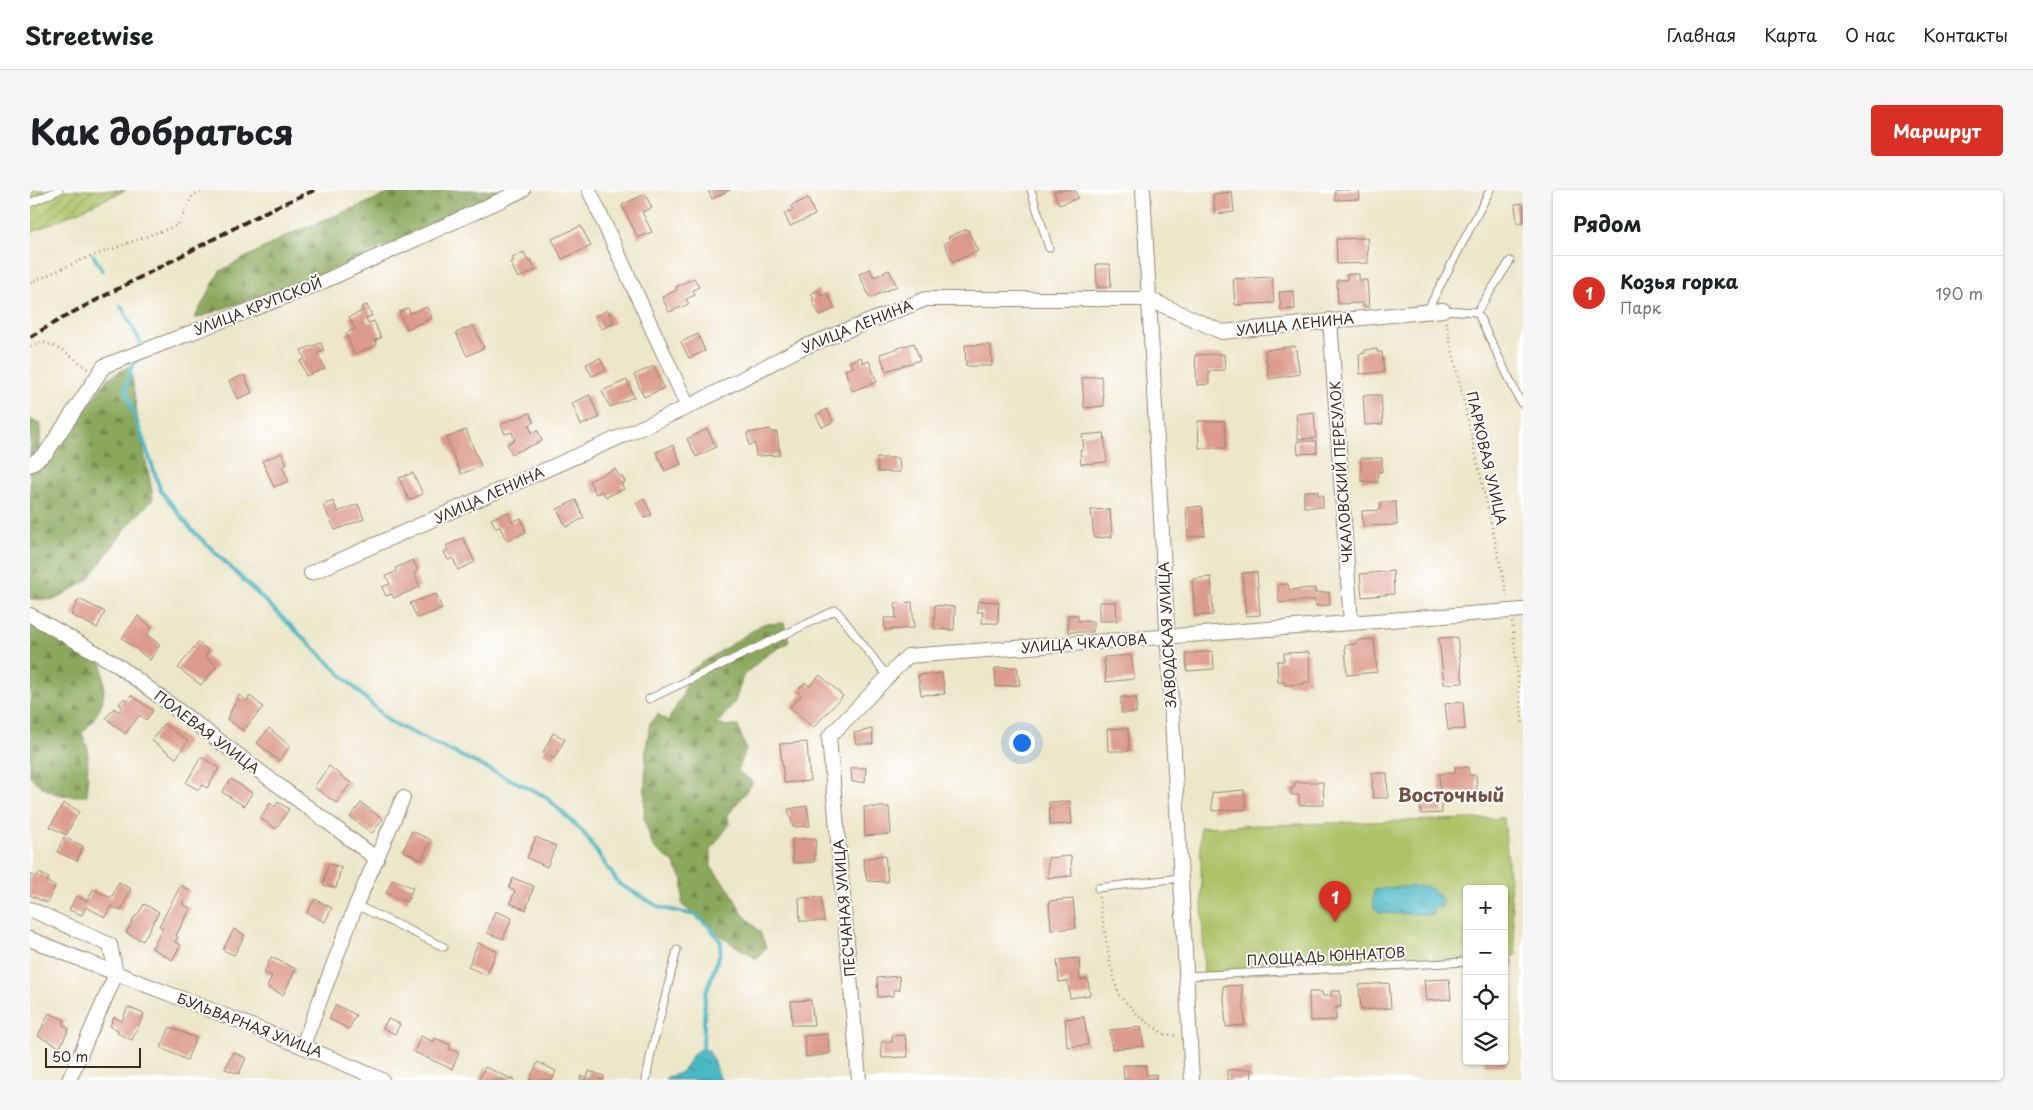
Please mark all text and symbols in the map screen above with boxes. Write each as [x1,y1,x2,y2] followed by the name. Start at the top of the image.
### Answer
[25,17,154,53] text: Streetwise
[1667,21,1736,48] text: Главная
[1764,21,1817,48] text: Карта
[1845,21,1895,48] text: О нас
[1923,21,2008,48] text: Контакты
[30,104,294,157] text: Как добраться
[1871,105,2003,156] button: Маршрут
[1573,207,1641,239] text: Рядом
[1620,267,1738,295] text: Козья горка
[191,272,325,340] street label: УЛИЦА КРУПСКОЙ
[1585,281,1593,305] text: 1
[1935,281,1983,305] text: 190 m
[798,294,916,358] street label: УЛИЦА ЛЕНИНА
[1620,295,1661,319] text: Парк
[1235,307,1355,341] street label: УЛИЦА ЛЕНИНА
[1324,380,1358,564] street label: ЧКАЛОВСКИЙ ПЕРЕУЛОК
[1461,389,1513,527] street label: ПАРКОВАЯ УЛИЦА
[431,461,548,529] street label: УЛИЦА ЛЕНИНА
[1153,561,1181,709] street label: ЗАВОДСКАЯ УЛИЦА
[1020,628,1148,658] street label: УЛИЦА ЧКАЛОВА
[150,685,264,779] street label: ПОЛЕВАЯ УЛИЦА
[1009,730,1035,756] your location
[1398,780,1504,808] district label: Восточный
[828,838,860,978] street label: ПЕСЧАНАЯ УЛИЦА
[1319,881,1351,922] pin: 1
[1463,885,1508,1065] map controls
[1463,885,1508,930] button: +
[1463,930,1508,975] button: −
[1246,941,1406,971] street label: ПЛОЩАДЬ ЮННАТОВ
[1463,975,1508,1020] button: locate
[174,988,326,1063] street label: БУЛЬВАРНАЯ УЛИЦА
[1463,1020,1508,1065] button: layers
[45,1045,141,1068] scale bar
[52,1046,88,1067] text: 50 m

